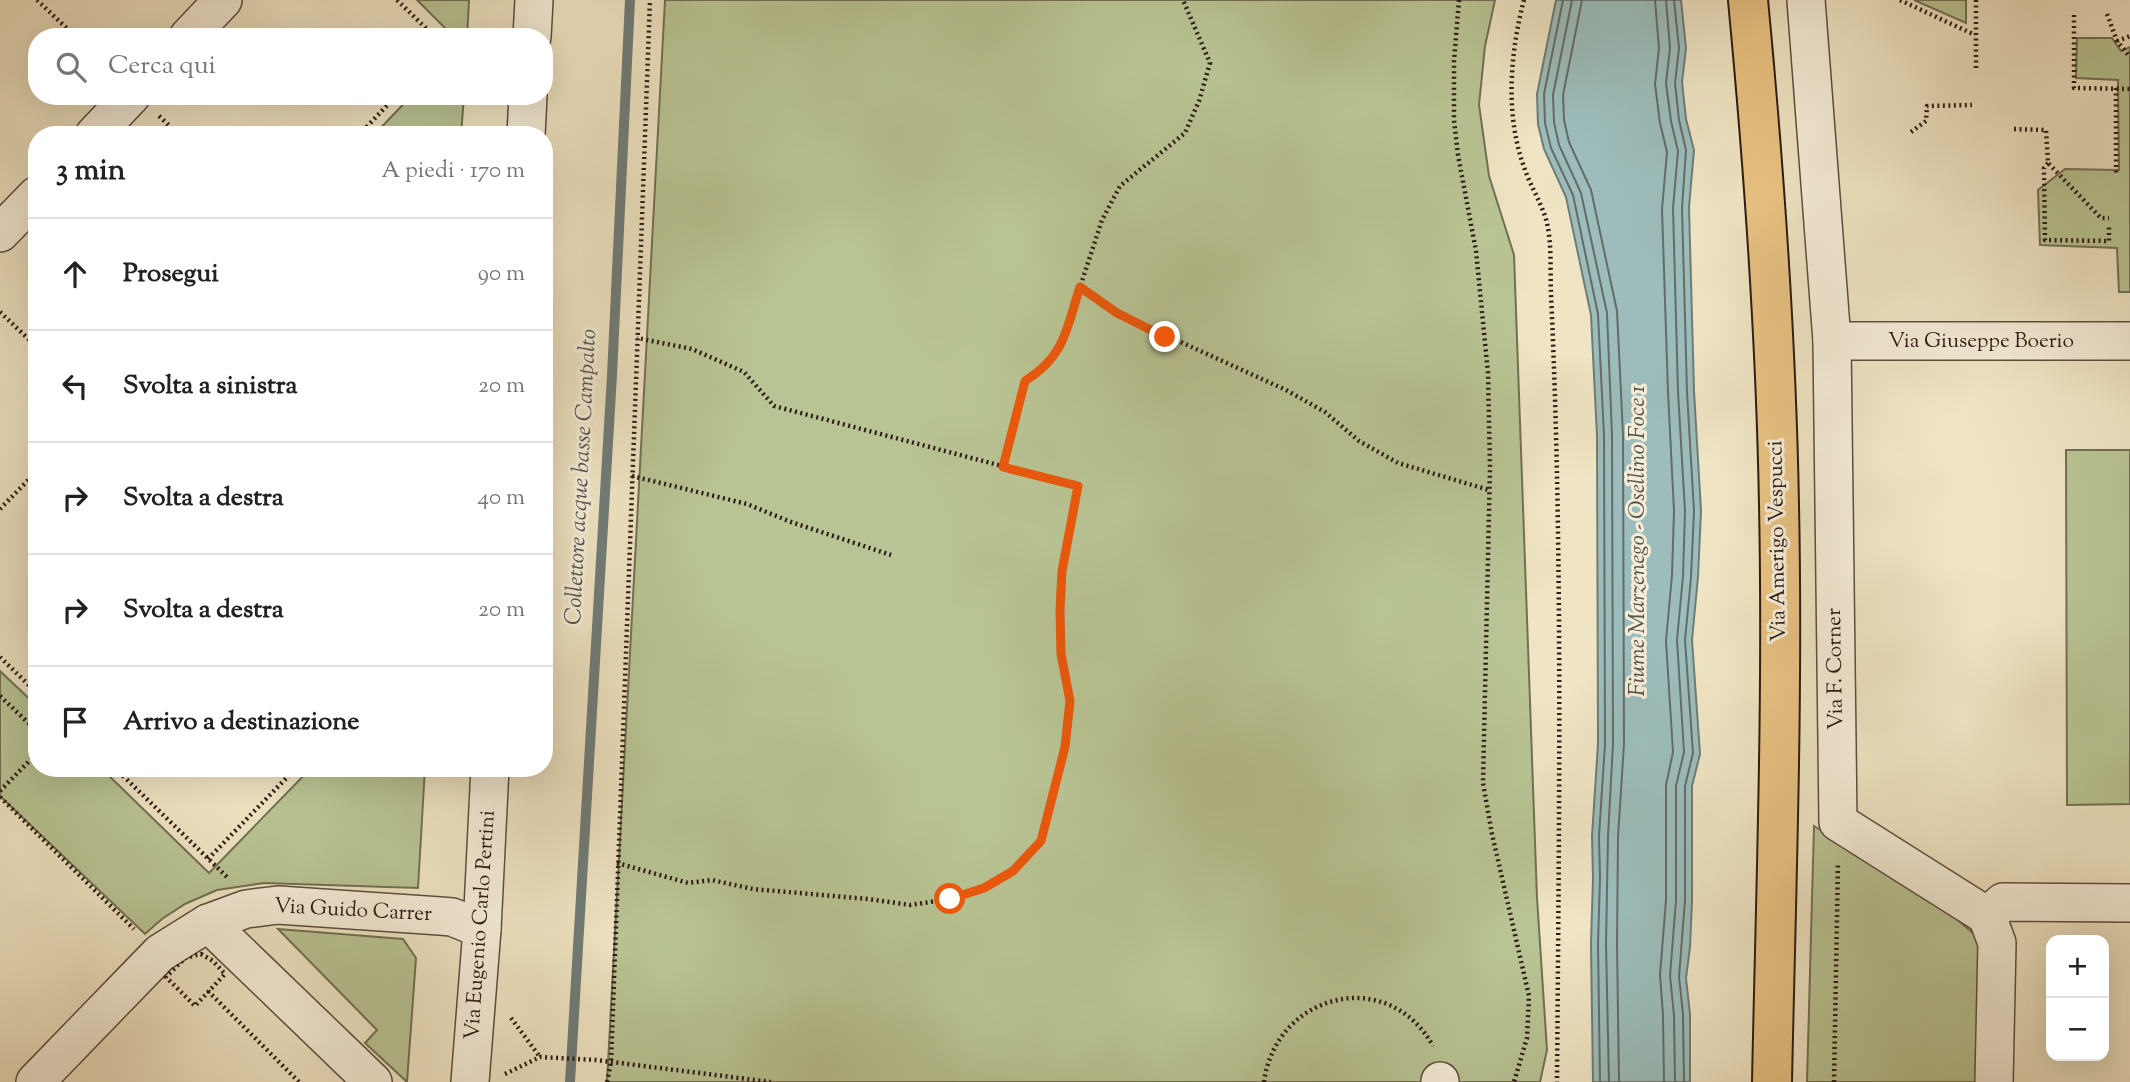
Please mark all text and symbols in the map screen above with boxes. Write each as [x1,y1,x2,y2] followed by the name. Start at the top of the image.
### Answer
[28,28,553,105] search box
[52,48,90,86] icon: search
[108,48,216,85] text: Cerca qui
[56,150,126,193] text: 3 min
[381,155,525,188] text: A piedi · 170 m
[56,255,94,293] icon: ahead
[123,256,219,293] text: Prosegui
[478,258,525,291] text: 90 m
[1149,321,1180,352] route end
[1888,327,2074,357] street label: Via Giuseppe Boerio
[558,328,606,626] water label: Collettore acque basse Campalto
[56,367,94,405] icon: left
[123,368,298,405] text: Svolta a sinistra
[478,370,525,403] text: 20 m
[1622,386,1655,696] water label: Fiume Marzenego - Osellino Foce 1
[1761,440,1795,642] street label: Via Amerigo Vespucci
[56,479,94,517] icon: right
[123,480,284,517] text: Svolta a destra
[478,482,525,515] text: 40 m
[56,591,94,629] icon: right
[123,592,284,629] text: Svolta a destra
[478,594,525,627] text: 20 m
[1820,608,1852,730] street label: Via F. Corner
[56,703,94,741] icon: arrive
[123,704,359,741] text: Arrivo a destinazione
[458,809,504,1041] street label: Via Eugenio Carlo Pertini
[934,883,965,914] route start
[273,892,433,930] street label: Via Guido Carrer
[2046,935,2109,1061] map controls
[2046,935,2109,998] button: +
[2046,998,2109,1061] button: −

